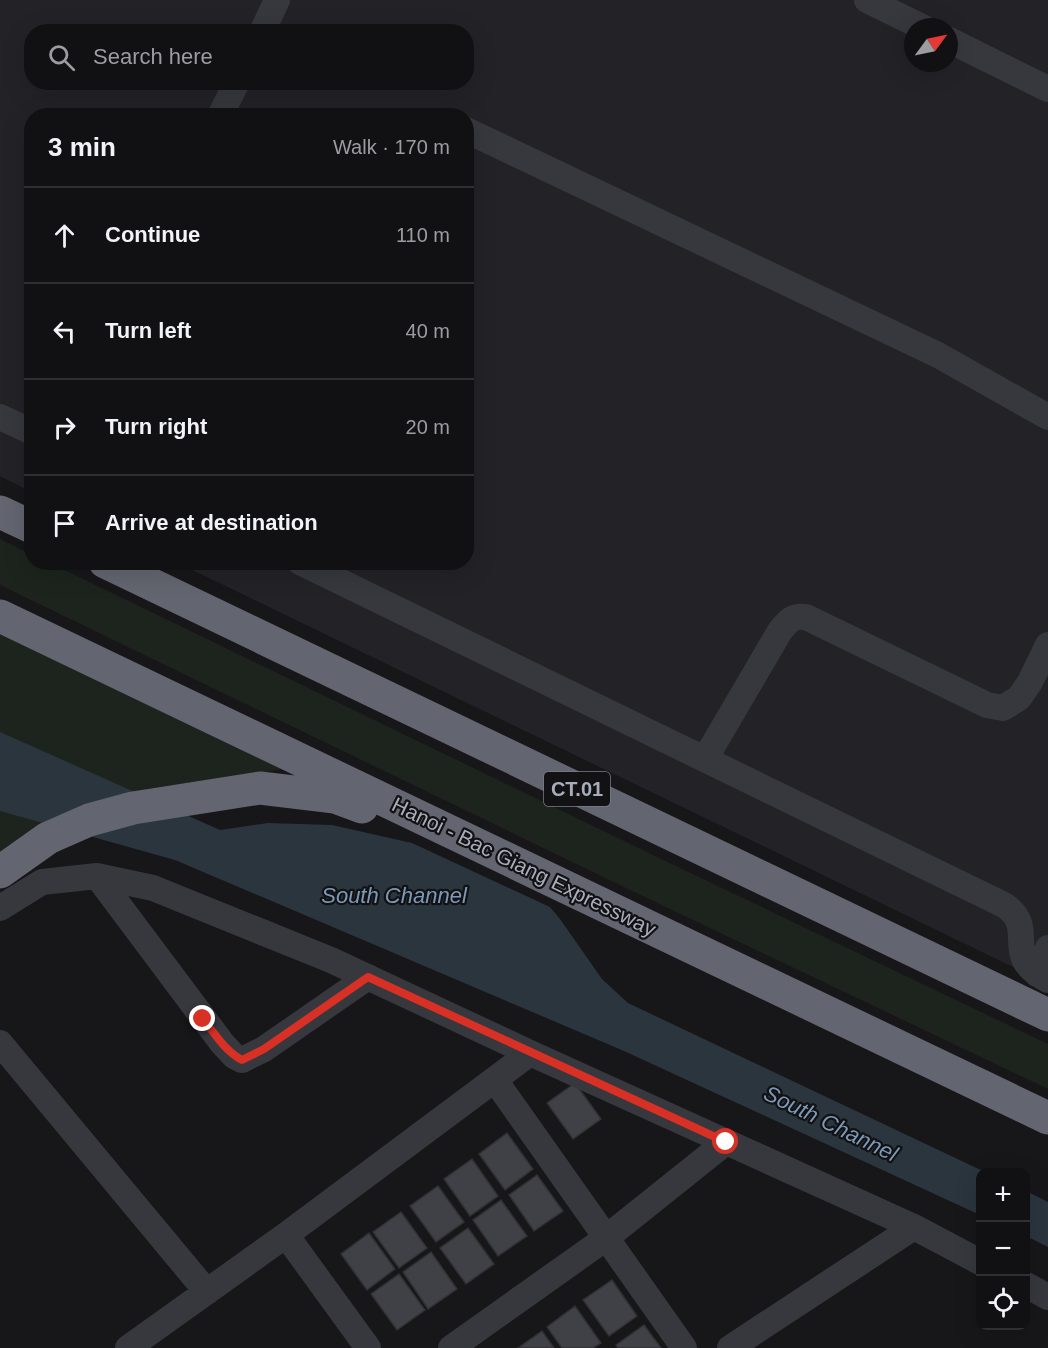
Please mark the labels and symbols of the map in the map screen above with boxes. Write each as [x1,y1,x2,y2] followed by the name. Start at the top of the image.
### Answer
[904,18,958,72] north arrow
[544,772,610,806] road number: CT.01
[389,793,660,941] street label: Hanoi - Bac Giang Expressway
[321,883,468,908] water label: South Channel
[189,1005,215,1031] route end
[760,1080,903,1167] water label: South Channel
[712,1128,738,1154] route start

